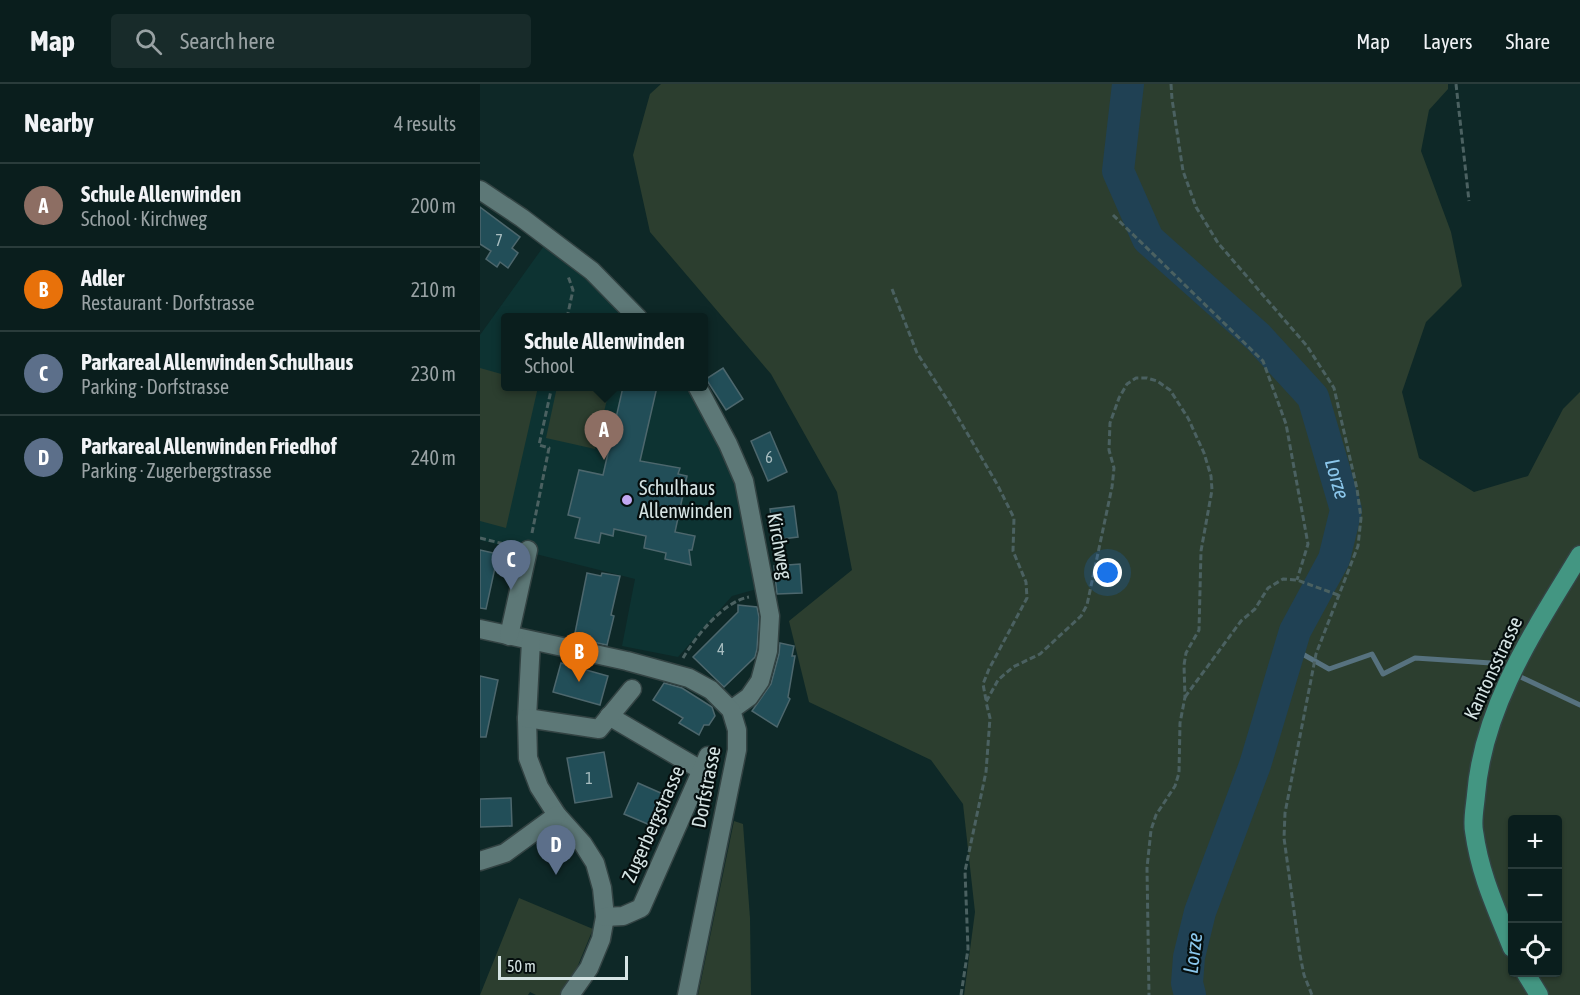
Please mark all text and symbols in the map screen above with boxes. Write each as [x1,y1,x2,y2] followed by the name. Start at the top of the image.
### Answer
[111,14,531,68] search box
[30,25,75,57] text: Map
[132,25,165,58] icon: search
[180,28,275,54] text: Search here
[1356,29,1390,53] text: Map
[1423,29,1473,53] text: Layers
[1506,29,1550,53] text: Share
[24,108,94,138] text: Nearby
[394,112,456,135] text: 4 results
[81,181,241,207] text: Schule Allenwinden
[39,194,48,217] text: A
[411,194,456,217] text: 200 m
[81,207,207,230] text: School · Kirchweg
[495,231,503,249] house number: 7
[81,265,124,291] text: Adler
[39,278,48,301] text: B
[411,278,456,301] text: 210 m
[81,291,255,314] text: Restaurant · Dorfstrasse
[501,313,708,391] popup
[524,328,685,354] text: Schule Allenwinden
[81,349,353,375] text: Parkareal Allenwinden Schulhaus
[524,354,574,377] text: School
[39,362,48,385] text: C
[411,362,456,385] text: 230 m
[81,375,229,398] text: Parking · Dorfstrasse
[584,410,624,460] pin: A
[81,433,337,459] text: Parkareal Allenwinden Friedhof
[38,446,49,469] text: D
[411,446,456,469] text: 240 m
[765,448,773,466] house number: 6
[1321,456,1355,502] water label: Lorze
[81,459,272,482] text: Parking · Zugerbergstrasse
[639,476,732,522] place label: Schulhaus Allenwinden
[620,493,634,507] marker: Schulhaus Allenwinden
[763,511,798,581] street label: Kirchweg
[492,540,531,590] pin: C
[1093,558,1122,587] your location
[1459,613,1526,723] street label: Kantonsstrasse
[560,632,598,682] pin: B
[717,640,725,658] house number: 4
[686,744,725,830] street label: Dorfstrasse
[617,762,688,886] street label: Zugerbergstrasse
[585,769,593,787] house number: 1
[1508,815,1562,977] map controls
[1508,815,1562,869] button: +
[536,826,576,875] pin: D
[1508,869,1562,923] button: −
[1508,923,1562,977] button: locate
[1178,931,1206,975] water label: Lorze
[498,953,628,980] scale bar
[507,957,536,975] text: 50 m

